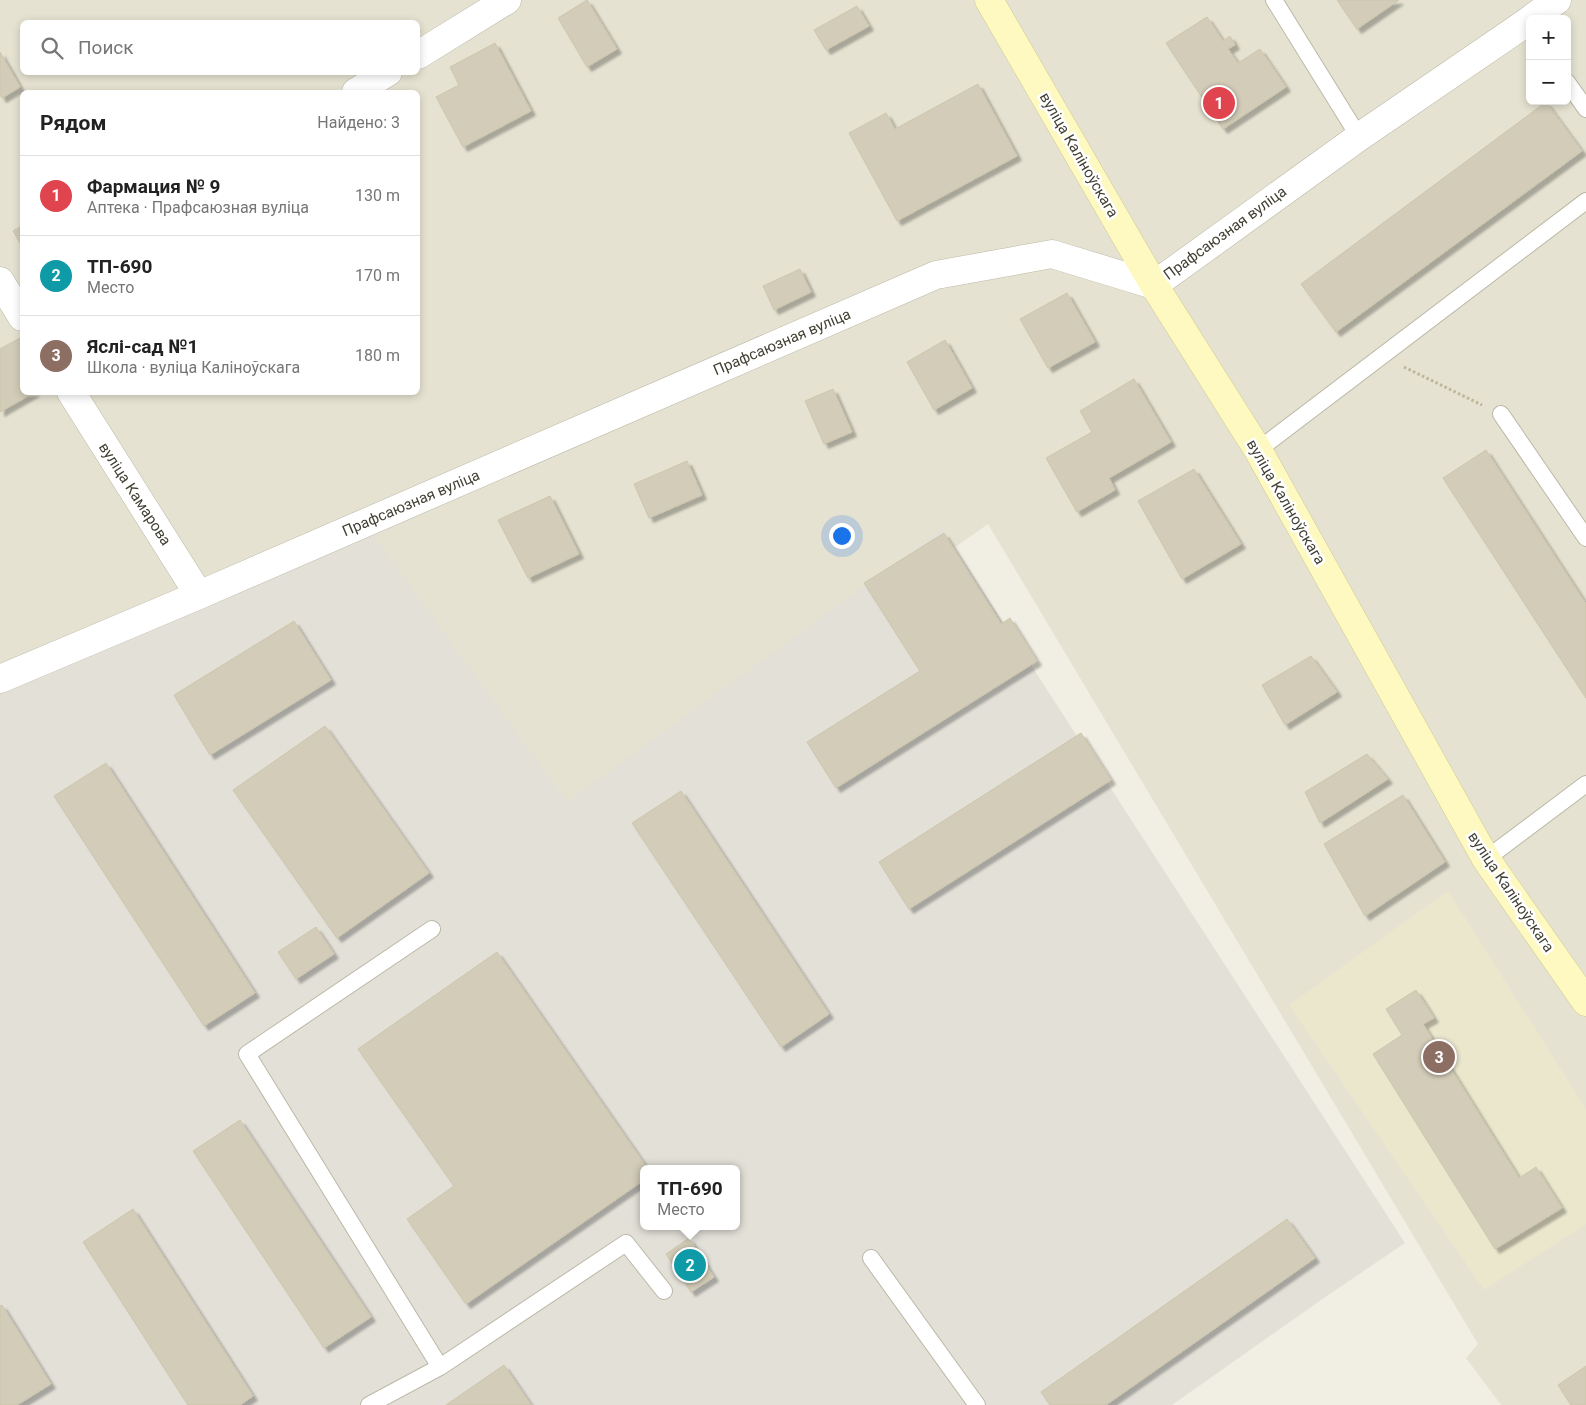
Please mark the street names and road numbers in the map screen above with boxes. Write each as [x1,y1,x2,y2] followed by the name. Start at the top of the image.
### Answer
[1036,89,1122,221] street label: вуліца Каліноўскага
[1160,182,1290,284] street label: Прафсаюзная вуліца
[711,305,853,379] street label: Прафсаюзная вуліца
[1243,436,1329,568] street label: вуліца Каліноўскага
[95,439,175,549] street label: вуліца Камарова
[340,466,482,540] street label: Прафсаюзная вуліца
[1464,828,1558,956] street label: вуліца Каліноўскага

